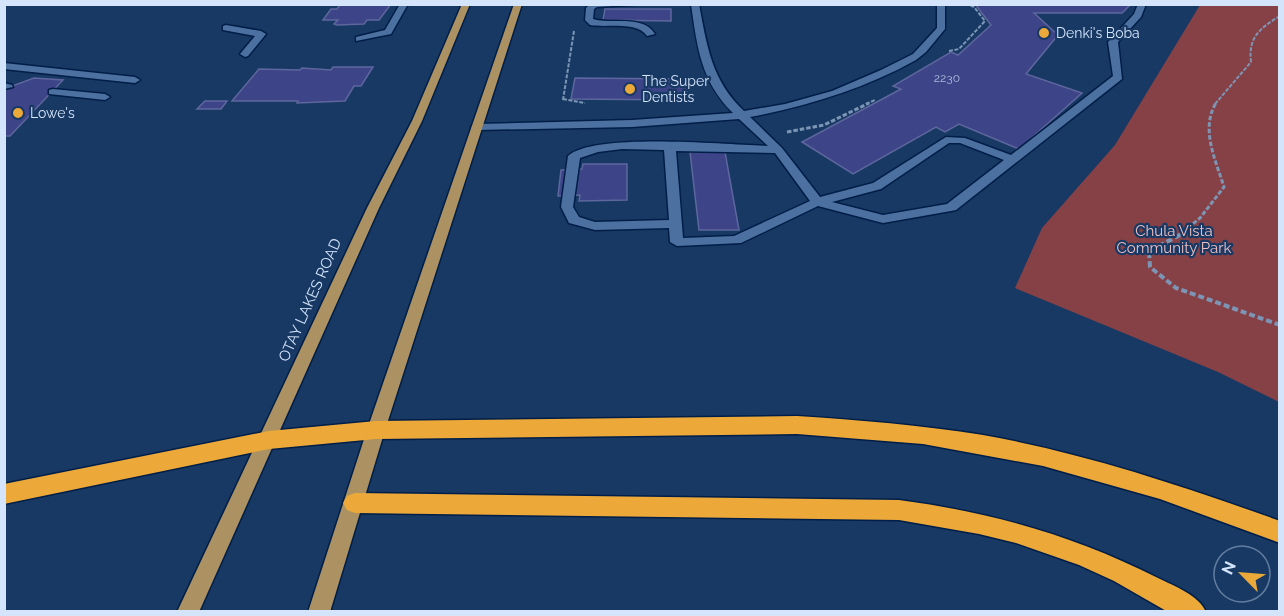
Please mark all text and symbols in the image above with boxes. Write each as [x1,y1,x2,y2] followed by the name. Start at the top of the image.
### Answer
[1056,25,1140,41] place label: Denki's Boba
[1037,26,1051,40] marker: Denki's Boba
[934,71,960,85] house number: 2230
[642,73,709,105] place label: The Super Dentists
[623,82,637,96] marker: The Super Dentists
[30,105,75,121] place label: Lowe's
[11,106,25,120] marker: Lowe's
[1117,222,1232,257] park label: Chula Vista Community Park
[275,235,345,364] street label: OTAY LAKES ROAD
[1212,544,1272,604] north arrow
[1218,558,1240,577] text: N

